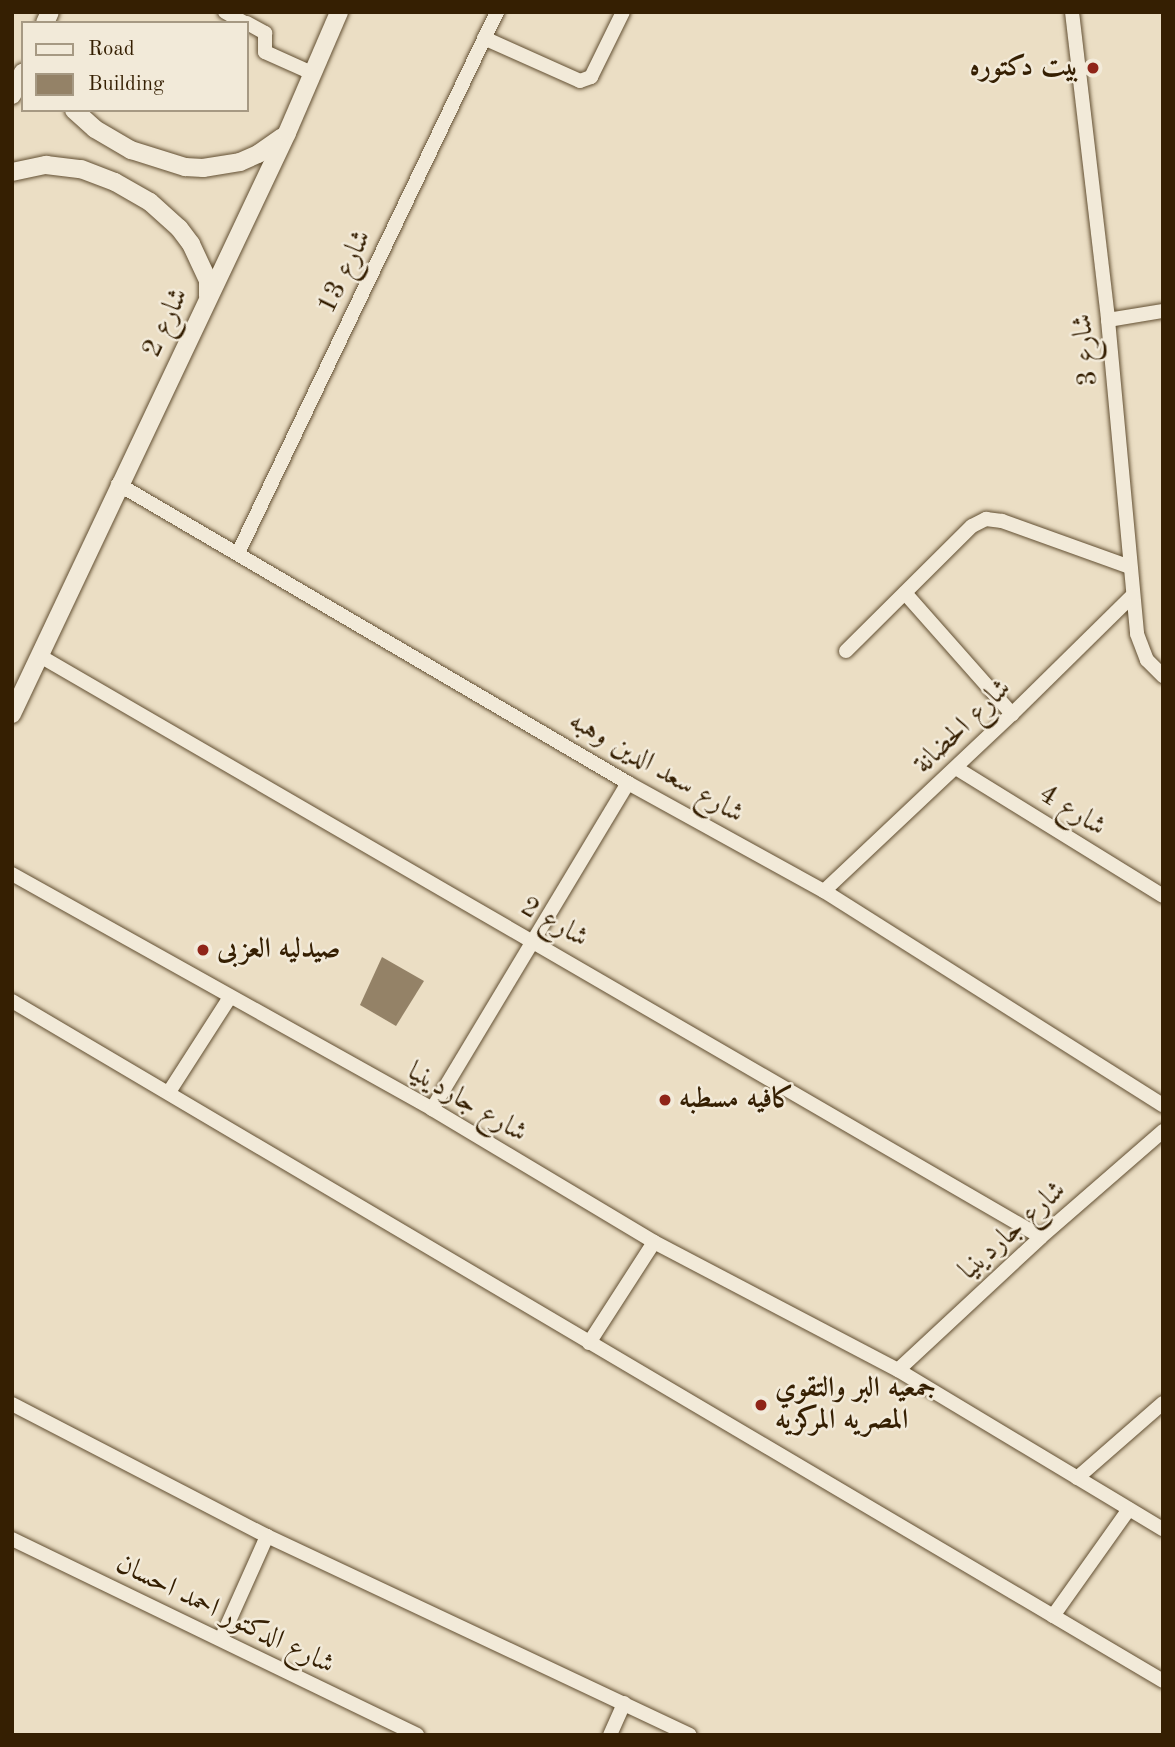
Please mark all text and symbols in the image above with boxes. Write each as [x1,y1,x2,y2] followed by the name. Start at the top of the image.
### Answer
[21,21,248,112] legend
[88,39,135,60] text: Road
[969,51,1079,85] place label: بيت دكتوره
[1085,60,1101,76] marker: بيت دكتوره
[88,74,164,95] text: Building
[310,225,380,319] street label: شارع 13
[135,283,197,363] street label: شارع 2
[1066,312,1106,388] street label: شارع 3
[907,672,1019,782] street label: شارع الحضانة
[563,704,749,832] street label: شارع سعد الدين وهبه
[1032,777,1112,845] street label: شارع 4
[514,890,594,956] street label: شارع 2
[217,933,340,967] place label: صيدليه العزبى
[195,942,211,958] marker: صيدليه العزبى
[401,1055,533,1151] street label: شارع جاردينيا
[679,1083,794,1117] place label: كافيه مسطبه
[657,1092,673,1108] marker: كافيه مسطبه
[953,1174,1073,1288] street label: شارع جاردينيا
[775,1372,936,1438] place label: جمعيه البر والتقوي المصريه المركزيه
[753,1397,769,1413] marker: جمعيه البر والتقوي المصريه المركزيه
[110,1548,340,1682] street label: شارع الدكتور احمد احسان

